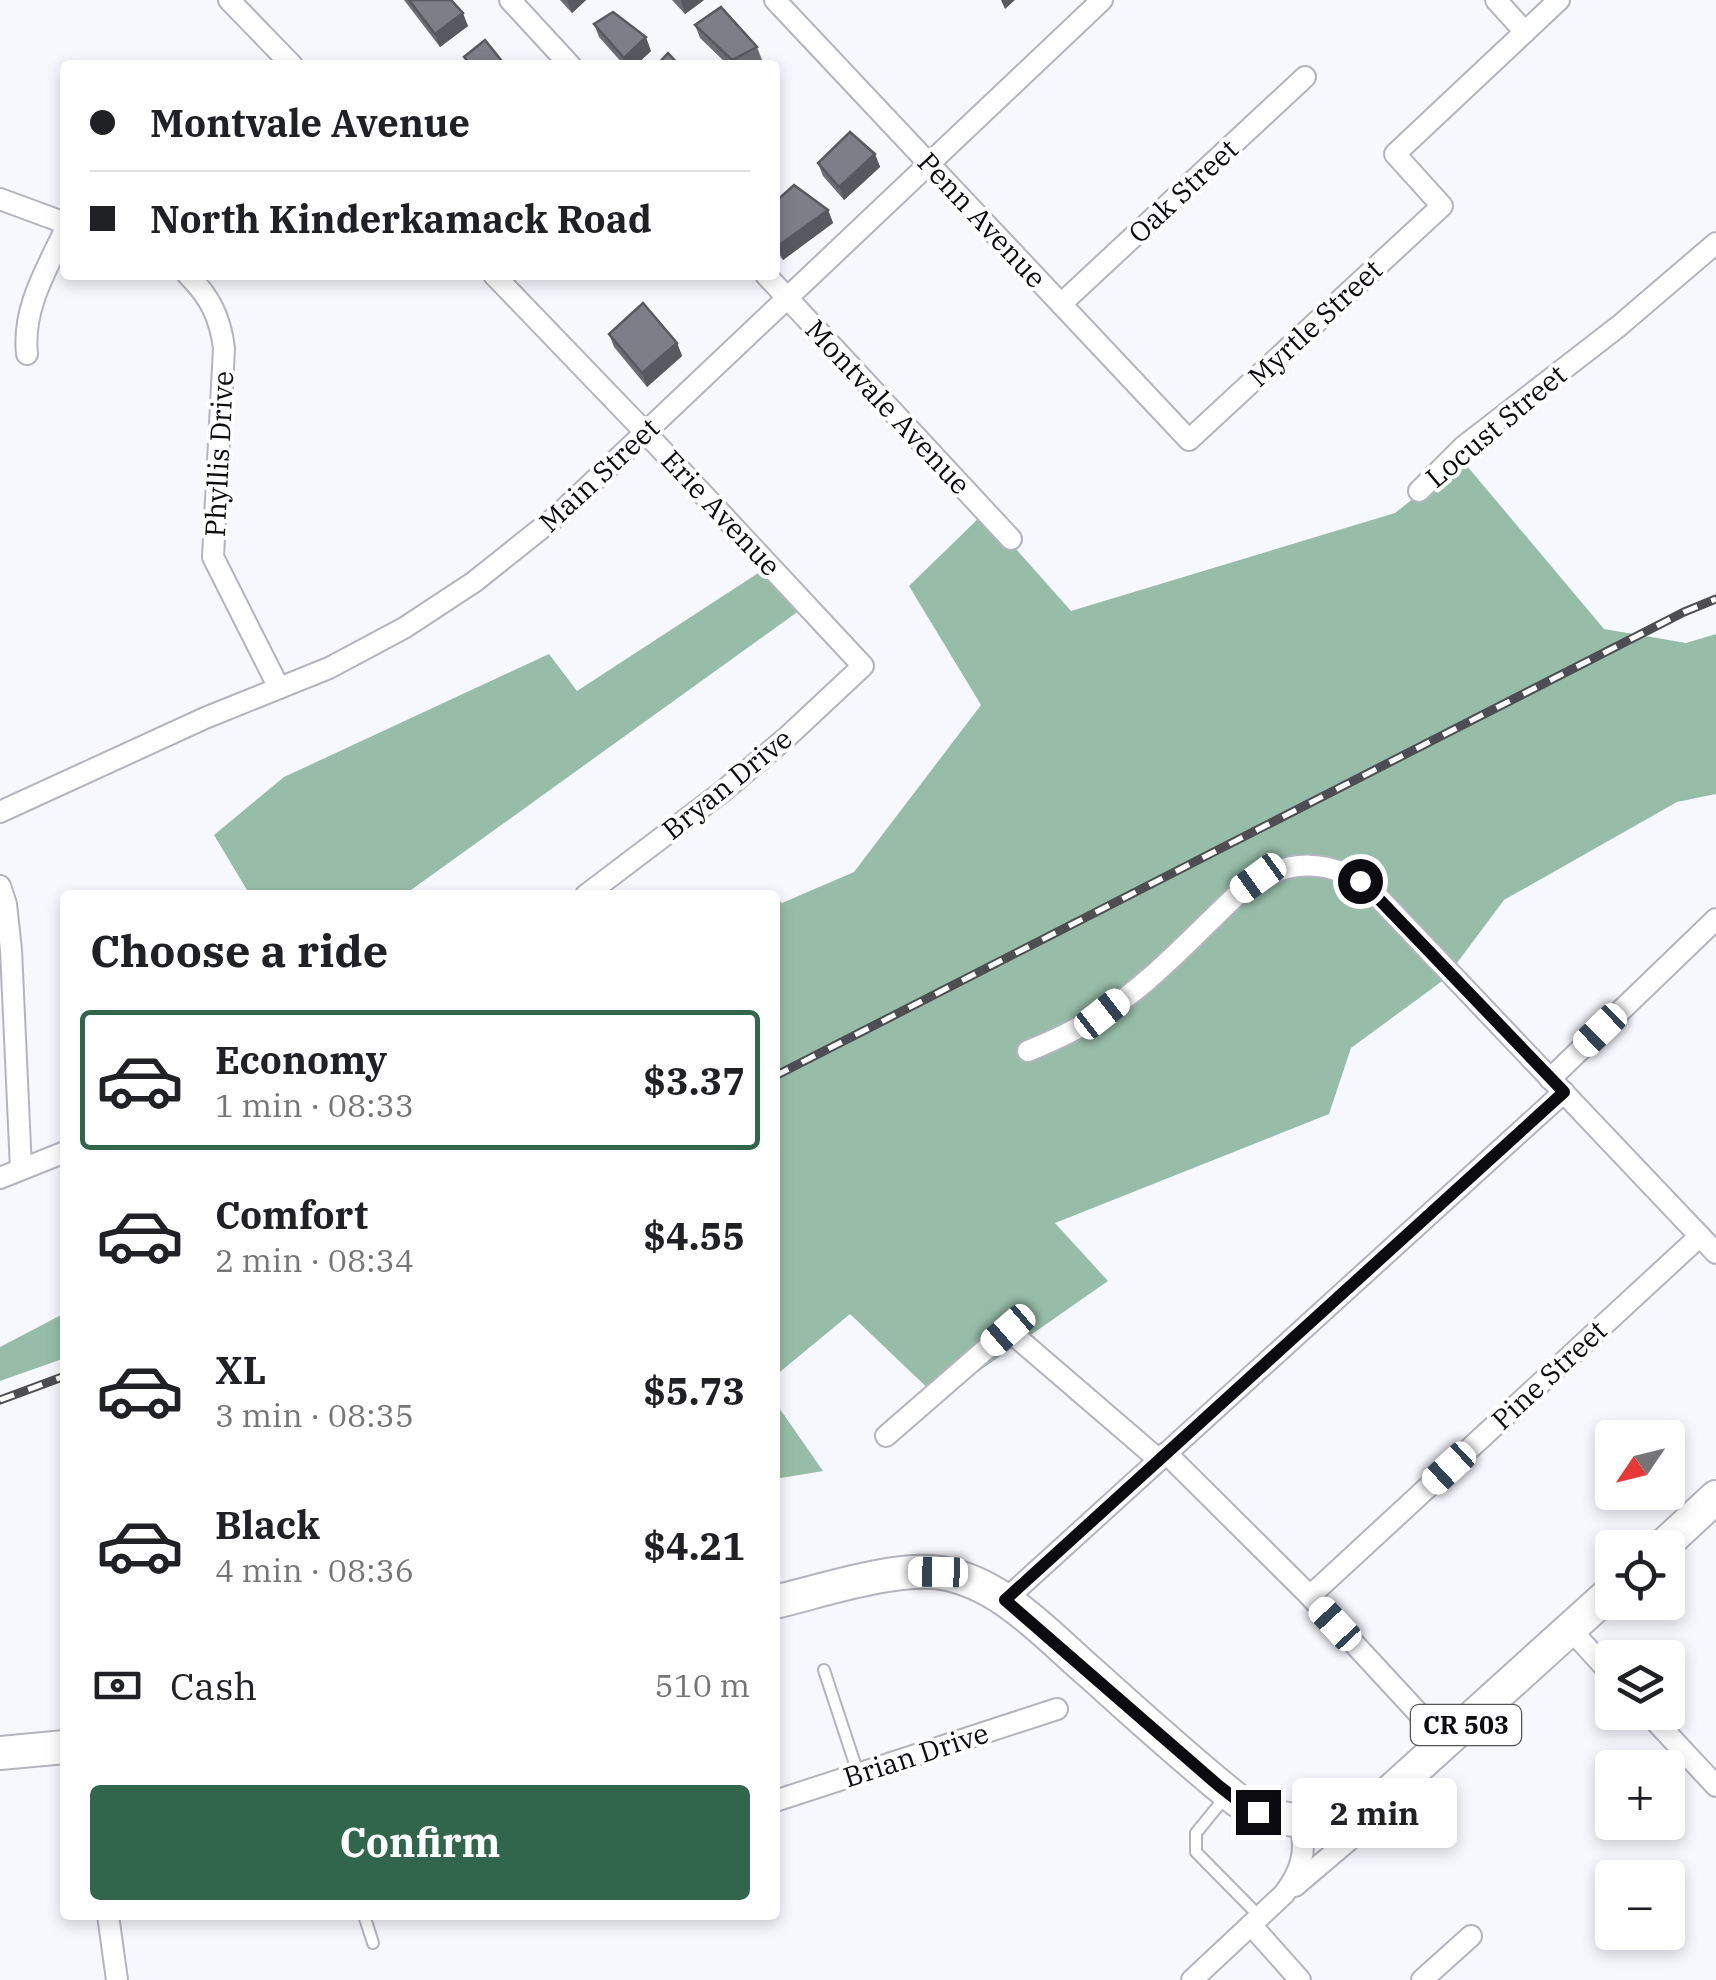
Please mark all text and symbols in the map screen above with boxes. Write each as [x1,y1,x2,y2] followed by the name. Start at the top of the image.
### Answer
[150,98,470,147] text: Montvale Avenue
[1120,130,1245,251] street label: Oak Street
[910,144,1055,295] street label: Penn Avenue
[150,194,652,243] text: North Kinderkamack Road
[1240,251,1390,394] street label: Myrtle Street
[798,311,979,502] street label: Montvale Avenue
[1418,356,1574,495] street label: Locust Street
[196,370,241,538] street label: Phyllis Drive
[531,409,667,540] street label: Main Street
[654,442,789,583] street label: Erie Avenue
[654,720,799,847] street label: Bryan Drive
[1225,848,1291,908] car
[1338,859,1383,904] route start
[90,921,388,979] text: Choose a ride
[1069,984,1135,1044] car
[1568,998,1632,1062] car
[95,1035,185,1125] icon: car
[215,1035,387,1084] text: Economy
[643,1056,745,1105] text: $3.37
[215,1084,414,1126] text: 1 min · 08:33
[95,1190,185,1280] icon: car
[215,1190,368,1239] text: Comfort
[643,1211,745,1260] text: $4.55
[215,1239,414,1281] text: 2 min · 08:34
[976,1299,1040,1361] car
[1483,1312,1614,1437] street label: Pine Street
[95,1345,185,1435] icon: car
[215,1345,266,1394] text: XL
[643,1366,745,1415] text: $5.73
[215,1394,414,1436] text: 3 min · 08:35
[1595,1420,1685,1510] north arrow
[1595,1420,1685,1950] map controls
[1417,1437,1481,1499] car
[95,1500,185,1590] icon: car
[215,1500,320,1549] text: Black
[643,1521,745,1570] text: $4.21
[1595,1530,1685,1620] button: locate
[215,1549,414,1591] text: 4 min · 08:36
[908,1556,968,1588] car
[1304,1592,1366,1656] car
[1595,1640,1685,1730] button: layers
[90,1658,145,1713] icon: cash
[170,1661,257,1710] text: Cash
[654,1664,750,1706] text: 510 m
[1411,1705,1521,1745] road number: CR 503
[839,1714,993,1795] street label: Brian Drive
[1595,1750,1685,1840] button: +
[1293,1777,1458,1847] callout: 2 min
[90,1785,750,1900] button: Confirm
[1236,1790,1281,1835] route end
[1330,1792,1419,1834] text: 2 min
[1595,1860,1685,1950] button: −

